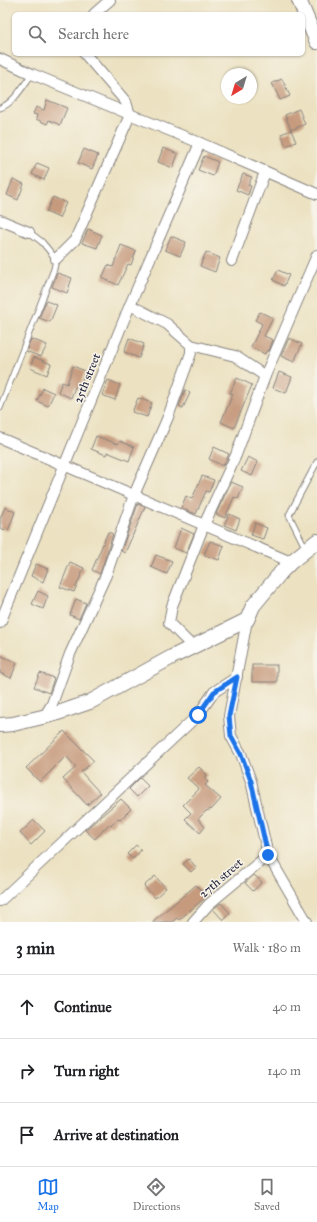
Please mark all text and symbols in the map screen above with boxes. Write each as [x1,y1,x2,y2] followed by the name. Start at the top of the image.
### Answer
[12,12,305,56] search box
[26,23,48,45] icon: search
[58,25,129,43] text: Search here
[221,68,257,104] north arrow
[71,350,104,405] street label: 25th street
[189,706,207,724] route start
[259,846,277,864] route end
[196,855,246,901] street label: 27th street
[16,938,55,959] text: 3 min
[232,940,301,956] text: Walk · 180 m
[16,996,38,1018] icon: ahead
[54,998,112,1016] text: Continue
[272,999,301,1015] text: 40 m
[16,1060,38,1082] icon: right
[54,1062,119,1080] text: Turn right
[267,1063,301,1079] text: 140 m
[16,1124,38,1146] icon: arrive
[54,1126,179,1144] text: Arrive at destination
[37,1176,59,1213] tab: Map
[133,1176,180,1213] tab: Directions
[254,1176,280,1213] tab: Saved

